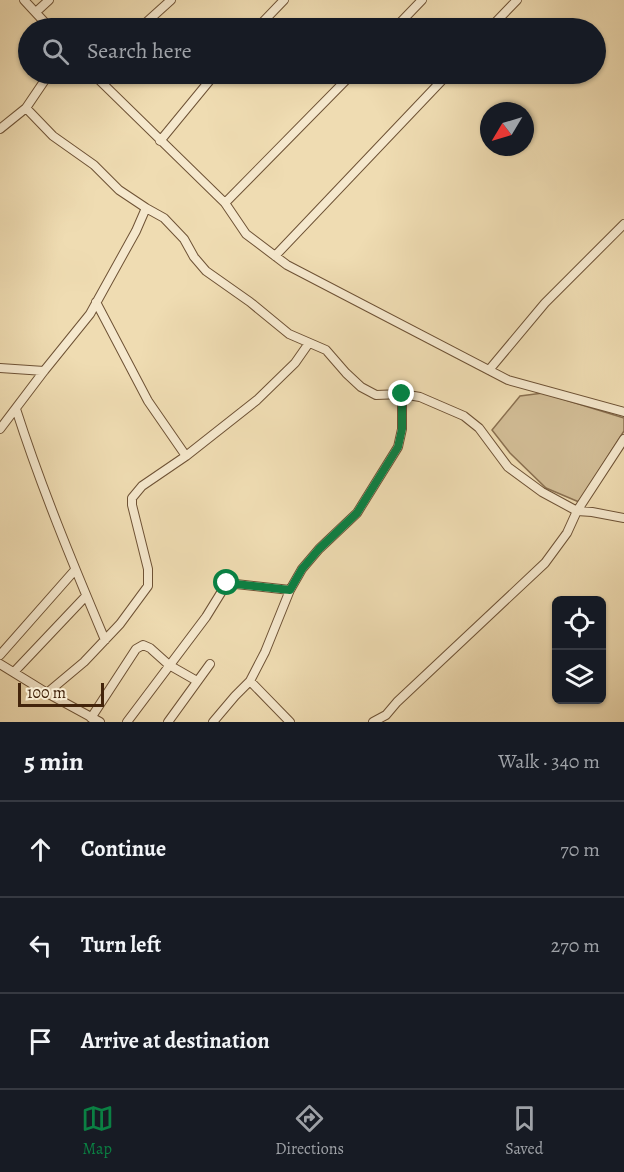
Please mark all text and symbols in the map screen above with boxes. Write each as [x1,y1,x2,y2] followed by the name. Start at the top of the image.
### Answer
[18,18,606,84] search box
[39,35,72,68] icon: search
[87,36,192,66] text: Search here
[480,102,534,156] north arrow
[388,380,414,406] route end
[213,569,239,595] route start
[552,596,606,704] map controls
[552,596,606,650] button: locate
[552,650,606,704] button: layers
[18,680,104,708] scale bar
[27,682,66,704] text: 100 m
[24,744,84,779] text: 5 min
[498,748,600,775] text: Walk · 340 m
[24,833,57,866] icon: ahead
[81,834,166,864] text: Continue
[560,836,600,863] text: 70 m
[24,929,57,962] icon: left
[81,930,161,960] text: Turn left
[551,932,600,959] text: 270 m
[24,1025,57,1058] icon: arrive
[81,1026,270,1056] text: Arrive at destination
[81,1102,114,1160] tab: Map
[275,1102,344,1160] tab: Directions
[505,1102,543,1160] tab: Saved

